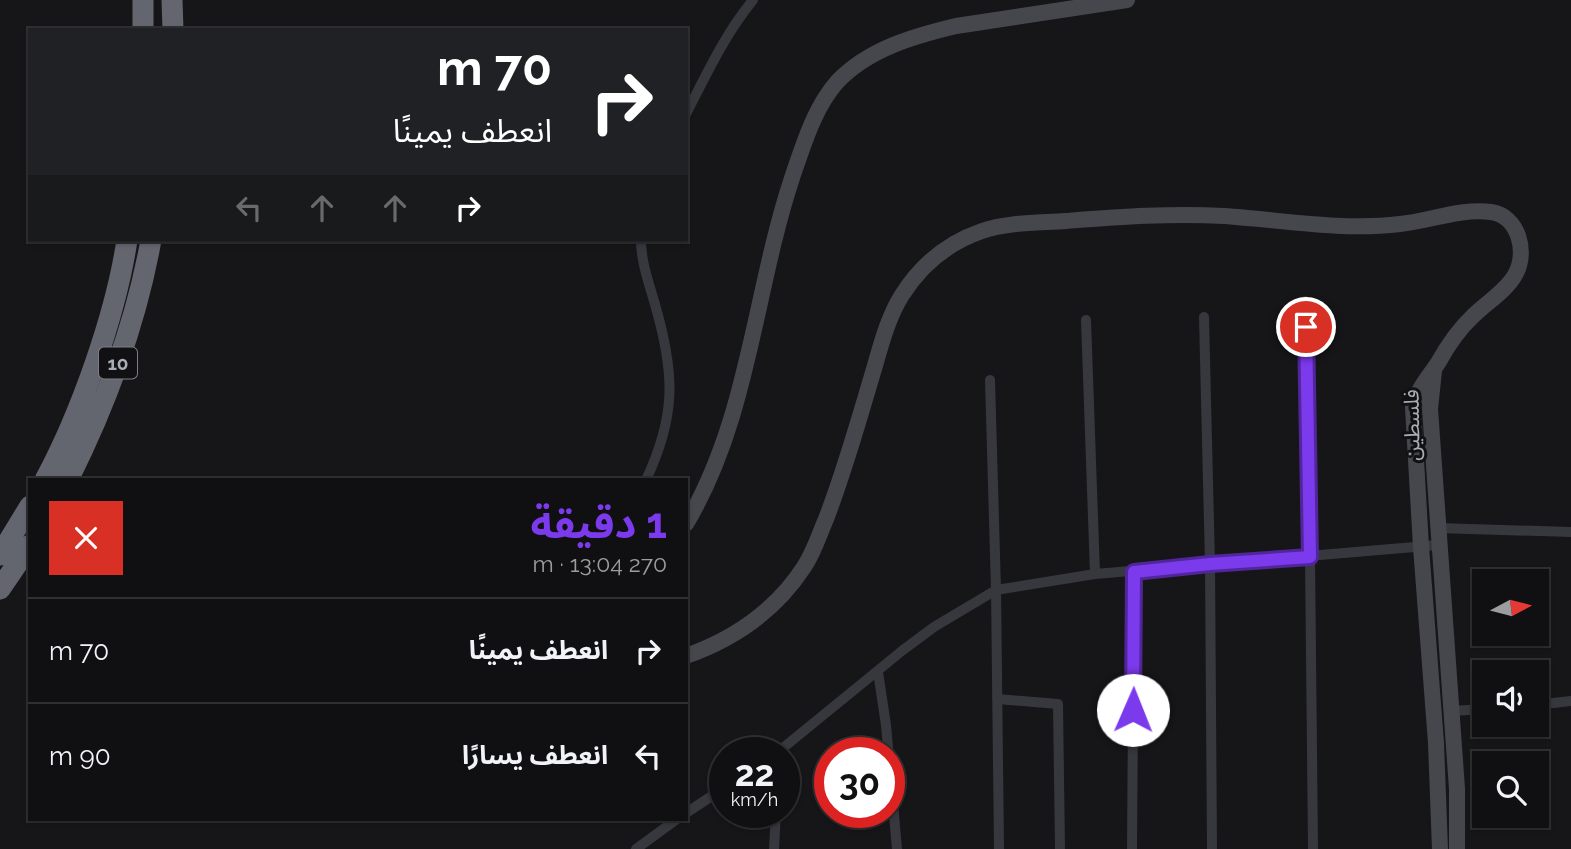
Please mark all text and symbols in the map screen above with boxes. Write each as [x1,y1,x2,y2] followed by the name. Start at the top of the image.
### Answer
[437,39,552,96] text: 70 m
[576,56,667,147] icon: right
[393,112,552,149] text: انعطف يمينًا
[230,189,268,227] icon: left
[303,189,341,227] icon: ahead
[376,189,414,227] icon: ahead
[449,189,487,227] icon: right
[1276,297,1336,357] pin
[1287,308,1325,346] icon: arrive
[99,348,137,378] road number: 10
[1398,389,1425,461] street label: فلسطين
[530,499,667,548] text: 1 دقيقة
[49,501,123,575] button: close
[533,550,667,577] text: 270 m · 13:04
[1472,569,1549,646] north arrow
[1472,569,1549,828] map controls
[629,632,667,670] icon: right
[469,635,608,665] text: انعطف يمينًا
[49,636,109,666] text: 70 m
[1472,660,1549,737] button: sound
[1096,673,1170,747] position arrow
[629,737,667,775] icon: left
[814,737,905,828] speed limit sign: 30
[462,740,608,770] text: انعطف يسارًا
[49,741,111,771] text: 90 m
[1472,751,1549,828] button: search
[735,753,774,794] text: 22
[731,789,778,810] text: km/h

